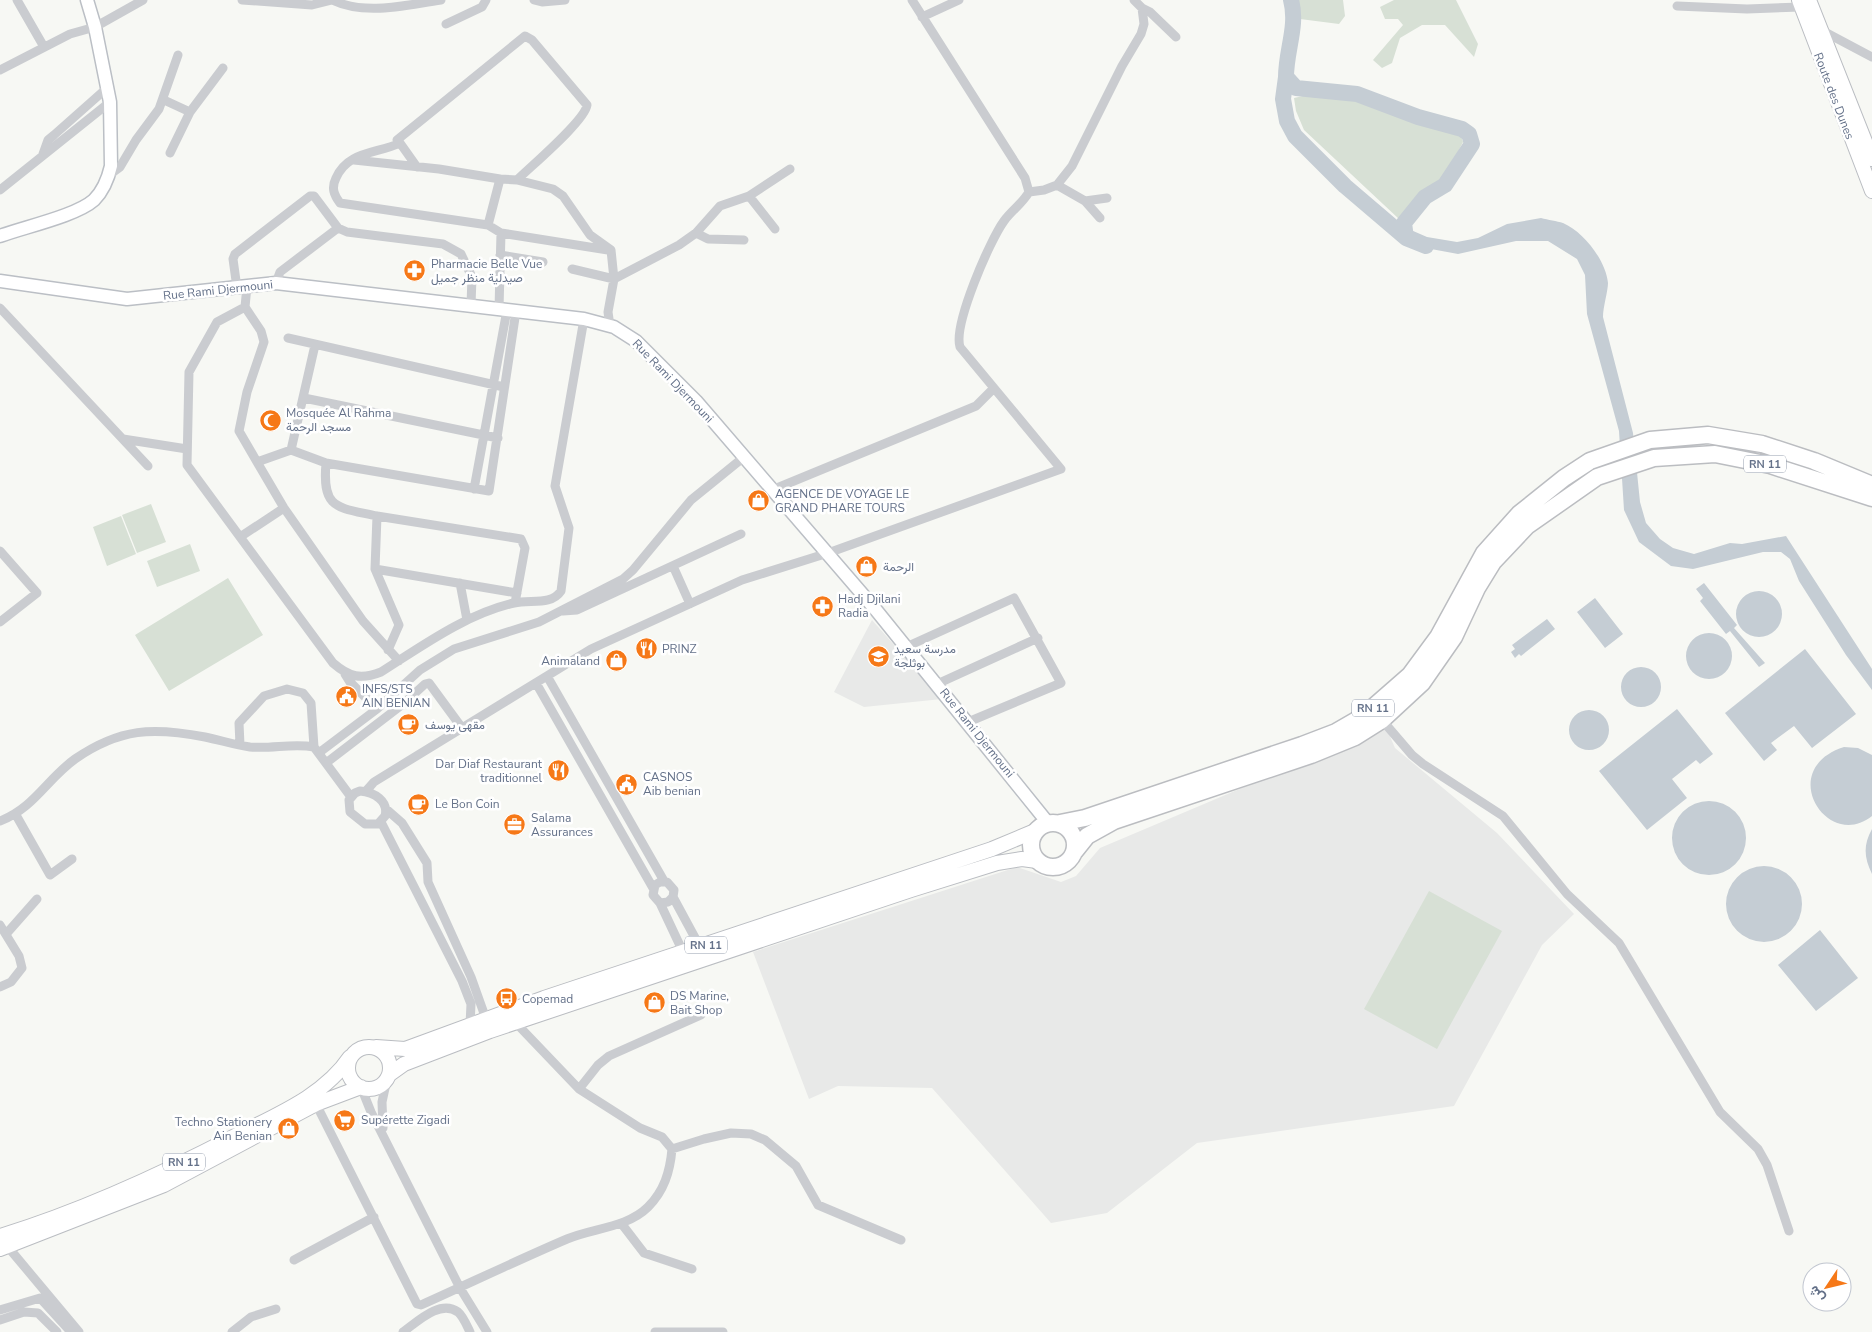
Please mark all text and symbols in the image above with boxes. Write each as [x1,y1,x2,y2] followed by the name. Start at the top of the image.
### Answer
[1810,50,1858,142] street label: Route des Dunes
[431,256,542,286] place label: Pharmacie Belle Vue صيدلية منظر جميل
[403,259,427,283] pharmacy icon: Pharmacie Belle Vue صيدلية منظر جميل
[162,276,274,304] street label: Rue Rami Djermouni
[629,336,717,426] street label: Rue Rami Djermouni
[286,405,391,435] place label: Mosquée Al Rahma مسجد الرحمة
[258,408,282,432] mosque icon: Mosquée Al Rahma مسجد الرحمة
[1744,456,1786,472] road number: RN 11
[775,486,909,516] place label: AGENCE DE VOYAGE LE GRAND PHARE TOURS
[747,489,771,513] shop icon: AGENCE DE VOYAGE LE GRAND PHARE TOURS
[855,555,879,579] shop icon: الرحمة
[883,559,914,575] place label: الرحمة
[838,591,900,621] place label: Hadj Djilani Radia
[810,594,834,618] pharmacy icon: Hadj Djilani Radia
[634,637,658,661] restaurant icon: PRINZ
[662,641,697,657] place label: PRINZ
[894,641,956,671] place label: مدرسة سعيد بوثلجة
[866,644,890,668] school or university icon: مدرسة سعيد بوثلجة
[604,649,628,673] shop icon: Animaland
[541,653,600,669] place label: Animaland
[362,681,430,711] place label: INFS/STS AIN BENIAN
[334,684,358,708] public building icon: INFS/STS AIN BENIAN
[936,685,1018,781] street label: Rue Rami Djermouni
[1352,700,1394,716] road number: RN 11
[397,713,421,737] cafe icon: مقهى يوسف
[425,717,485,733] place label: مقهى يوسف
[435,756,543,786] place label: Dar Diaf Restaurant traditionnel
[546,759,570,783] restaurant icon: Dar Diaf Restaurant traditionnel
[643,769,701,799] place label: CASNOS Aib benian
[615,772,639,796] public building icon: CASNOS Aib benian
[407,792,431,816] cafe icon: Le Bon Coin
[435,796,500,812] place label: Le Bon Coin
[531,810,593,840] place label: Salama Assurances
[503,813,527,837] office icon: Salama Assurances
[685,936,727,954] road number: RN 11
[494,987,518,1011] bus stop icon: Copemad
[670,988,729,1018] place label: DS Marine, Bait Shop
[522,991,573,1007] place label: Copemad
[642,991,666,1015] shop icon: DS Marine, Bait Shop
[333,1108,357,1132] supermarket icon: Supérette Zigadi
[361,1112,450,1128] place label: Supérette Zigadi
[175,1114,273,1144] place label: Techno Stationery Ain Benian
[276,1117,300,1141] shop icon: Techno Stationery Ain Benian
[163,1154,205,1170] road number: RN 11
[1802,1262,1852,1312] north arrow
[1804,1282,1829,1307] text: ش

